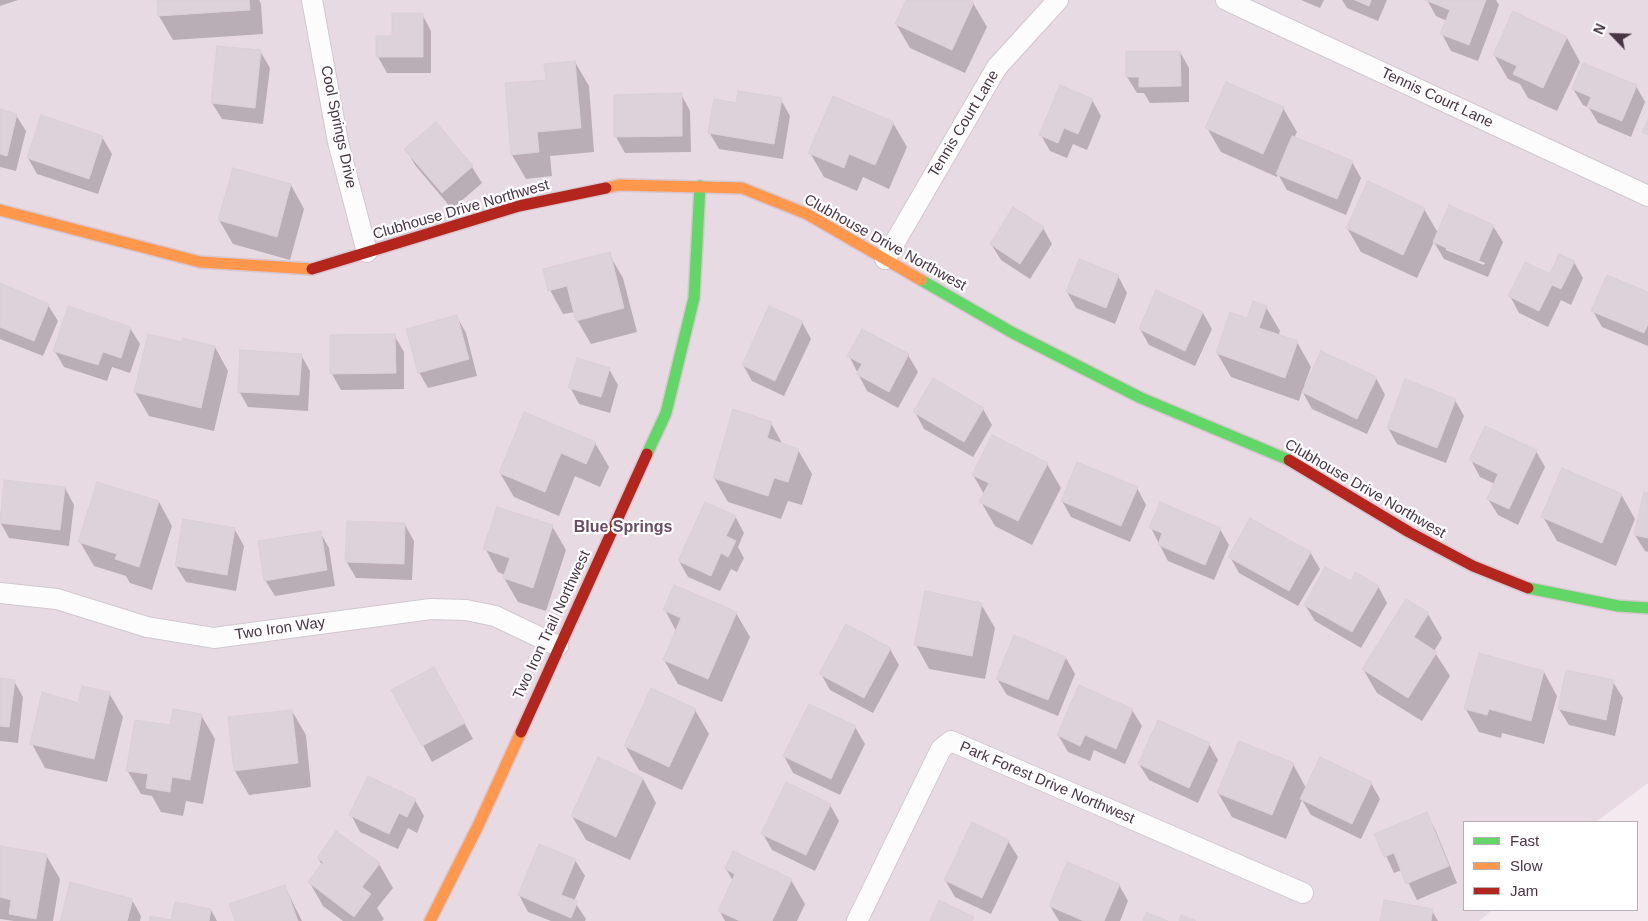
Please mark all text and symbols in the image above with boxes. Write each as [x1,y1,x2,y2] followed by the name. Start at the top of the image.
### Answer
[1588,10,1638,60] north arrow
[1590,21,1609,37] text: N
[316,64,360,190] street label: Cool Springs Drive
[1378,64,1496,132] street label: Tennis Court Lane
[925,67,1003,181] street label: Tennis Court Lane
[371,176,551,244] street label: Clubhouse Drive Northwest
[801,191,969,295] street label: Clubhouse Drive Northwest
[1281,436,1449,542] street label: Clubhouse Drive Northwest
[574,518,672,538] district label: Blue Springs
[510,548,594,702] street label: Two Iron Trail Northwest
[234,614,326,644] street label: Two Iron Way
[957,738,1137,828] street label: Park Forest Drive Northwest
[1463,821,1638,911] legend
[1510,832,1539,849] text: Fast
[1510,857,1543,874] text: Slow
[1510,882,1538,899] text: Jam

